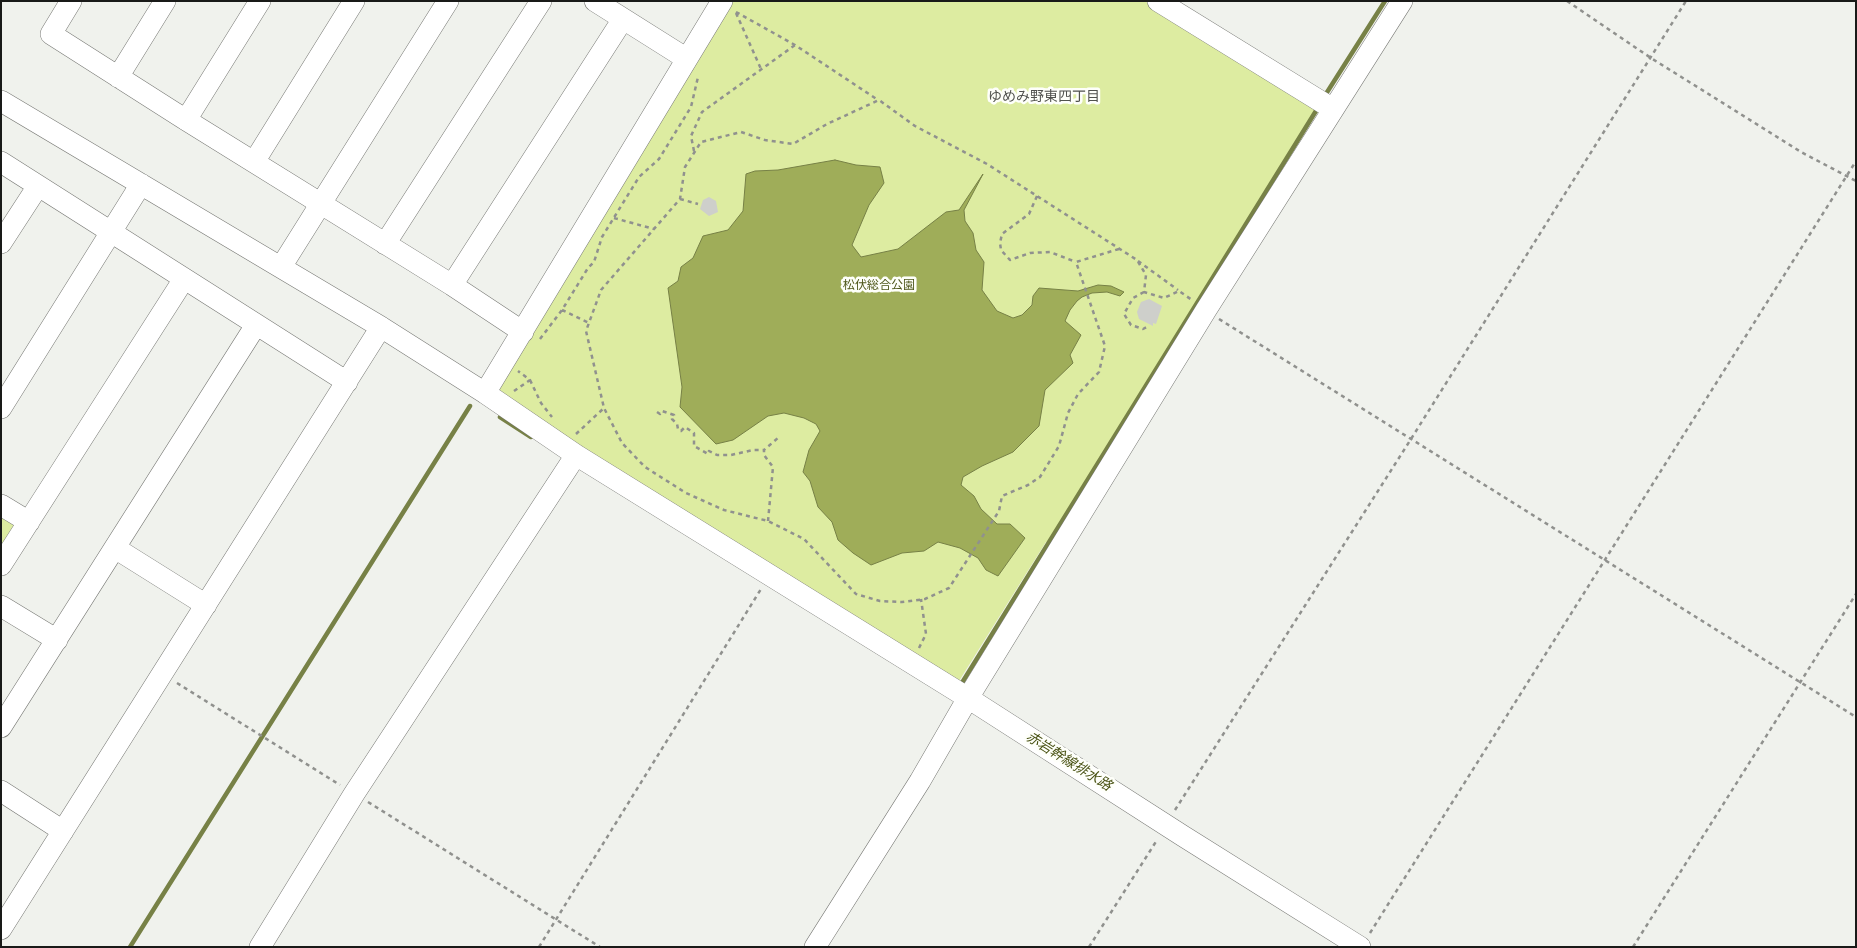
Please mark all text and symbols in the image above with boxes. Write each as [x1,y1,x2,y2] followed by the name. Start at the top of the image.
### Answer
[988,88,1100,104] district label: ゆめみ野東四丁目
[843,278,915,292] park label: 松伏総合公園
[1023,728,1115,794] water label: 赤岩幹線排水路

